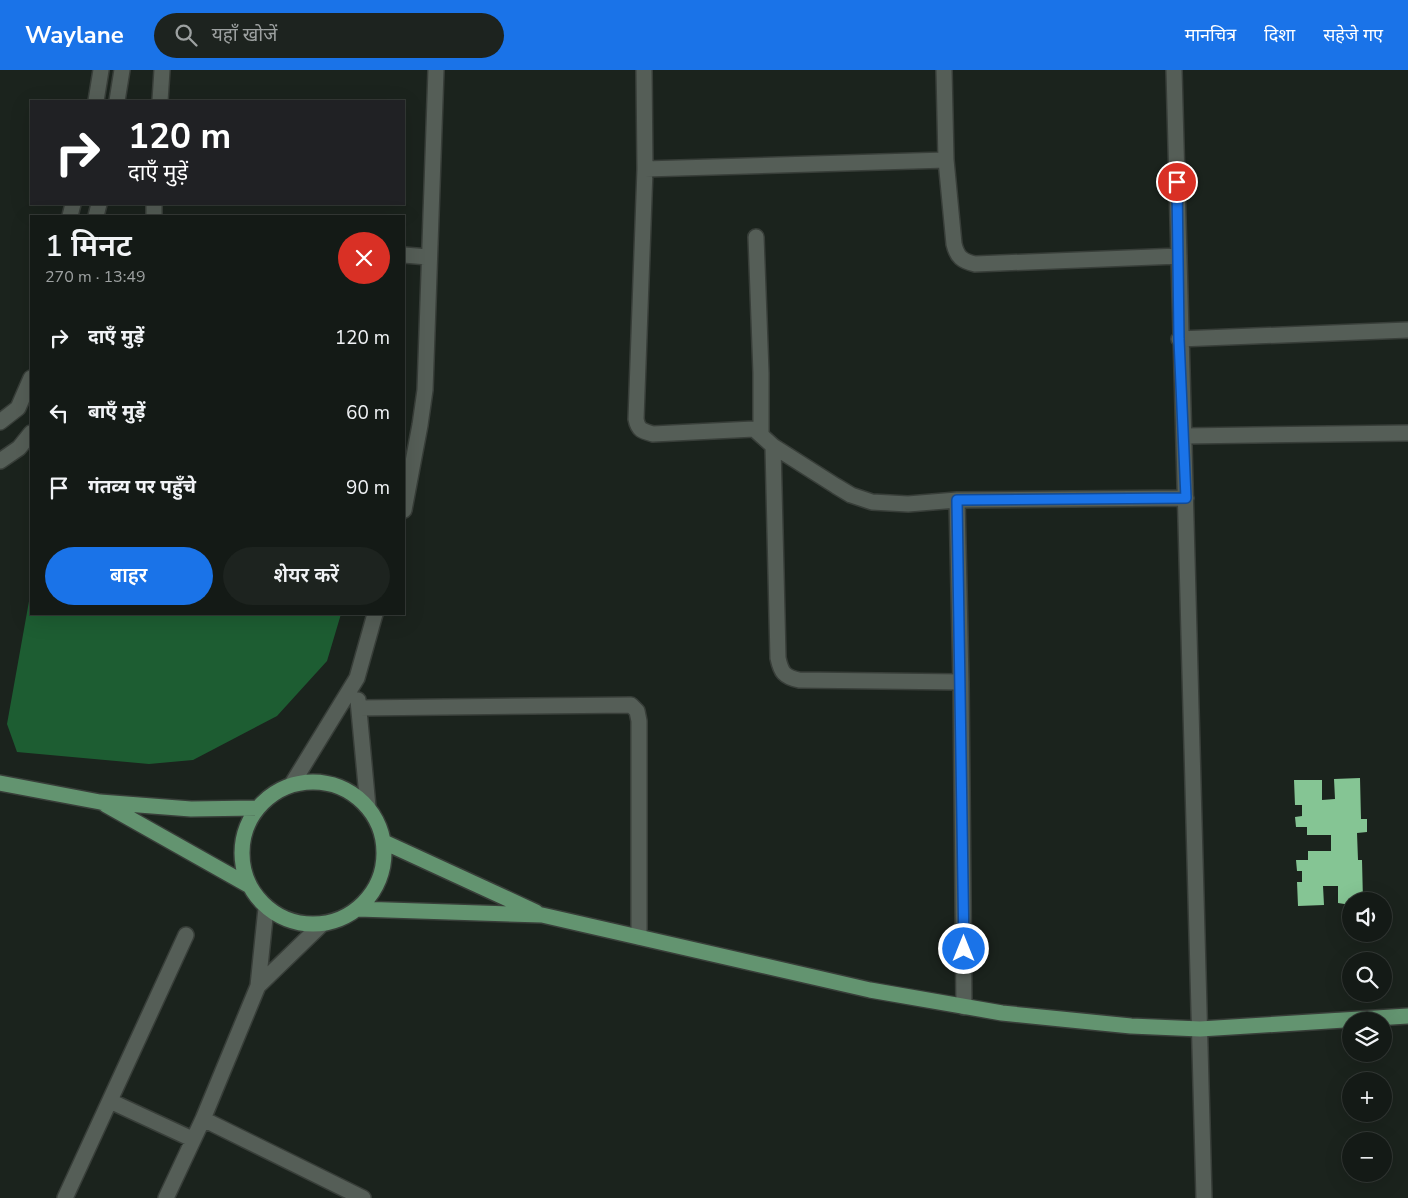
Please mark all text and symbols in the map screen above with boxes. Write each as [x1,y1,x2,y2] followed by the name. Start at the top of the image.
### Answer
[154,13,504,58] search box
[25,19,124,51] text: Waylane
[172,21,200,49] icon: search
[212,22,277,48] text: यहाँ खोजें
[1185,23,1236,47] text: मानचित्र
[1264,23,1295,47] text: दिशा
[1323,23,1383,47] text: सहेजे गए
[128,113,231,160] text: 120 m
[45,120,110,185] icon: right
[128,158,188,188] text: दाएँ मुड़ें
[1156,161,1198,203] pin
[1163,168,1191,196] icon: arrive
[45,226,132,267] text: 1 मिनट
[338,232,390,284] button: close
[45,266,146,288] text: 270 m · 13:49
[45,324,73,352] icon: right
[88,324,144,350] text: दाएँ मुड़ें
[335,325,390,351] text: 120 m
[45,399,73,427] icon: left
[88,399,145,425] text: बाएँ मुड़ें
[346,400,390,426] text: 60 m
[45,474,73,502] icon: arrive
[88,474,196,500] text: गंतव्य पर पहुँचे
[346,475,390,501] text: 90 m
[45,547,213,605] button: बाहर
[223,547,390,605] button: शेयर करें
[1342,892,1392,1182] map controls
[1342,892,1392,942] button: sound
[937,922,989,974] position arrow
[1342,952,1392,1002] button: search
[1342,1012,1392,1062] button: layers
[1342,1072,1392,1122] button: +
[1342,1132,1392,1182] button: −

